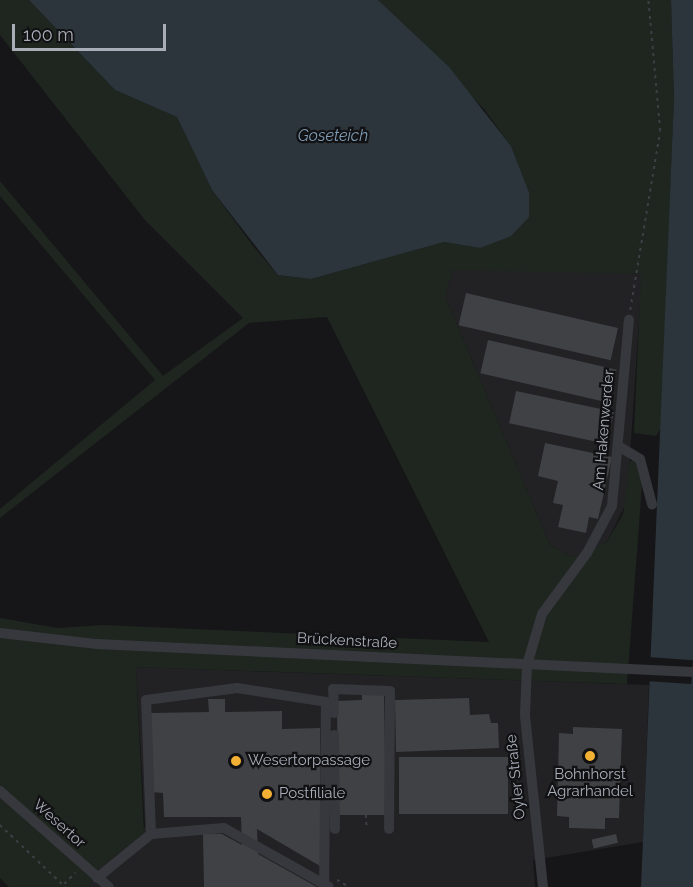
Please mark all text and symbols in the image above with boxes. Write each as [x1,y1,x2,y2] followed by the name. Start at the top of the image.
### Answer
[15,12,170,50] scale bar
[23,24,74,45] text: 100 m
[298,126,368,146] water label: Goseteich
[590,369,618,491] street label: Am Hakenwerder
[296,629,398,653] street label: Brückenstraße
[503,733,529,821] street label: Oyler Straße
[583,749,597,763] marker: Bohnhorst Agrarhandel
[248,752,370,770] place label: Wesertorpassage
[229,754,243,768] marker: Wesertorpassage
[547,765,633,800] place label: Bohnhorst Agrarhandel
[279,785,345,803] place label: Postfiliale
[260,787,274,801] marker: Postfiliale
[29,796,89,852] street label: Wesertor

